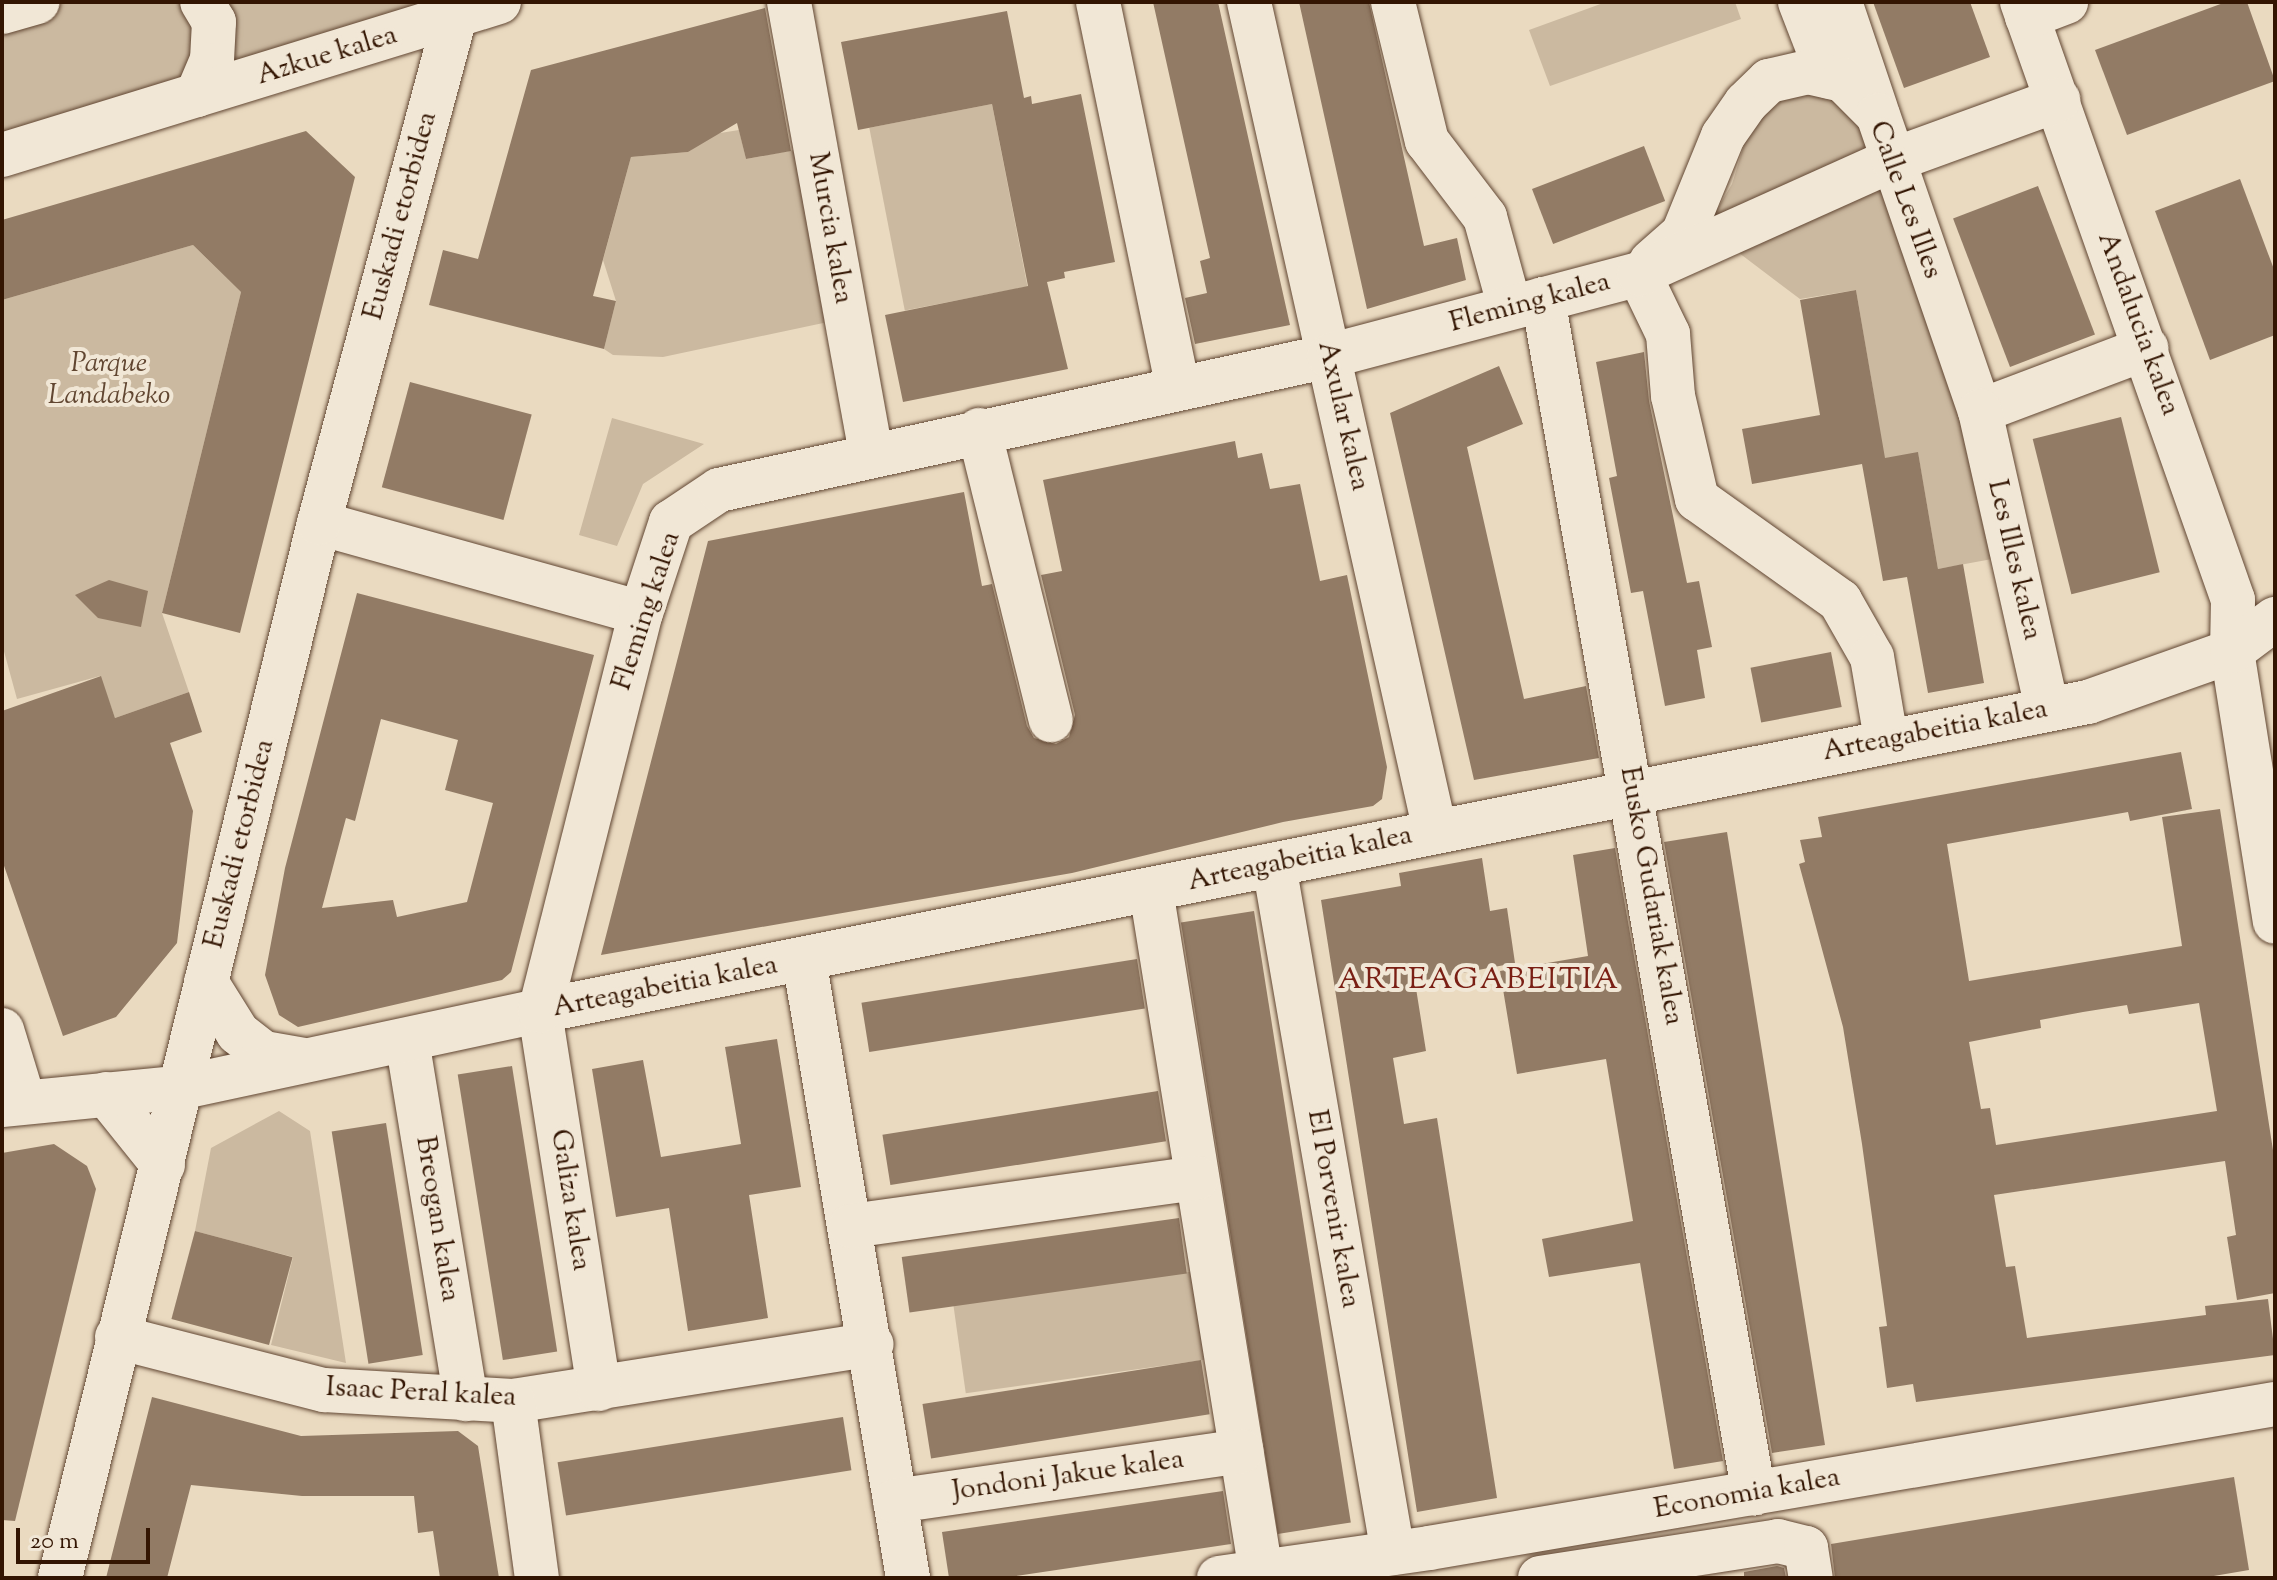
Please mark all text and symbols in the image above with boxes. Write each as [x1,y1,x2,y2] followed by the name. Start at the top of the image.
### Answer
[253,19,401,93] street label: Azkue kalea
[357,108,445,324] street label: Euskadi etorbidea
[1861,117,1949,283] street label: Calle Les Illes
[800,150,860,306] street label: Murcia kalea
[2089,228,2187,420] street label: Andalucia kalea
[1446,265,1614,341] street label: Fleming kalea
[1309,338,1377,494] street label: Axular kalea
[48,347,170,413] park label: Parque Landabeko
[1979,477,2049,643] street label: Les Illes kalea
[606,527,688,695] street label: Fleming kalea
[1820,693,2050,769] street label: Arteagabeitia kalea
[198,736,282,952] street label: Euskadi etorbidea
[1612,764,1690,1028] street label: Eusko Gudariak kalea
[1185,819,1415,899] street label: Arteagabeitia kalea
[550,949,780,1025] street label: Arteagabeitia kalea
[1338,963,1620,999] district label: ARTEAGABEITIA
[1299,1107,1367,1311] street label: El Porvenir kalea
[542,1127,598,1273] street label: Galiza kalea
[407,1134,467,1304] street label: Breogan kalea
[325,1371,517,1415] street label: Isaac Peral kalea
[950,1443,1186,1509] street label: Jondoni Jakue kalea
[1651,1461,1843,1527] street label: Economia kalea
[20,1512,154,1562] scale bar
[30,1525,79,1559] text: 20 m

